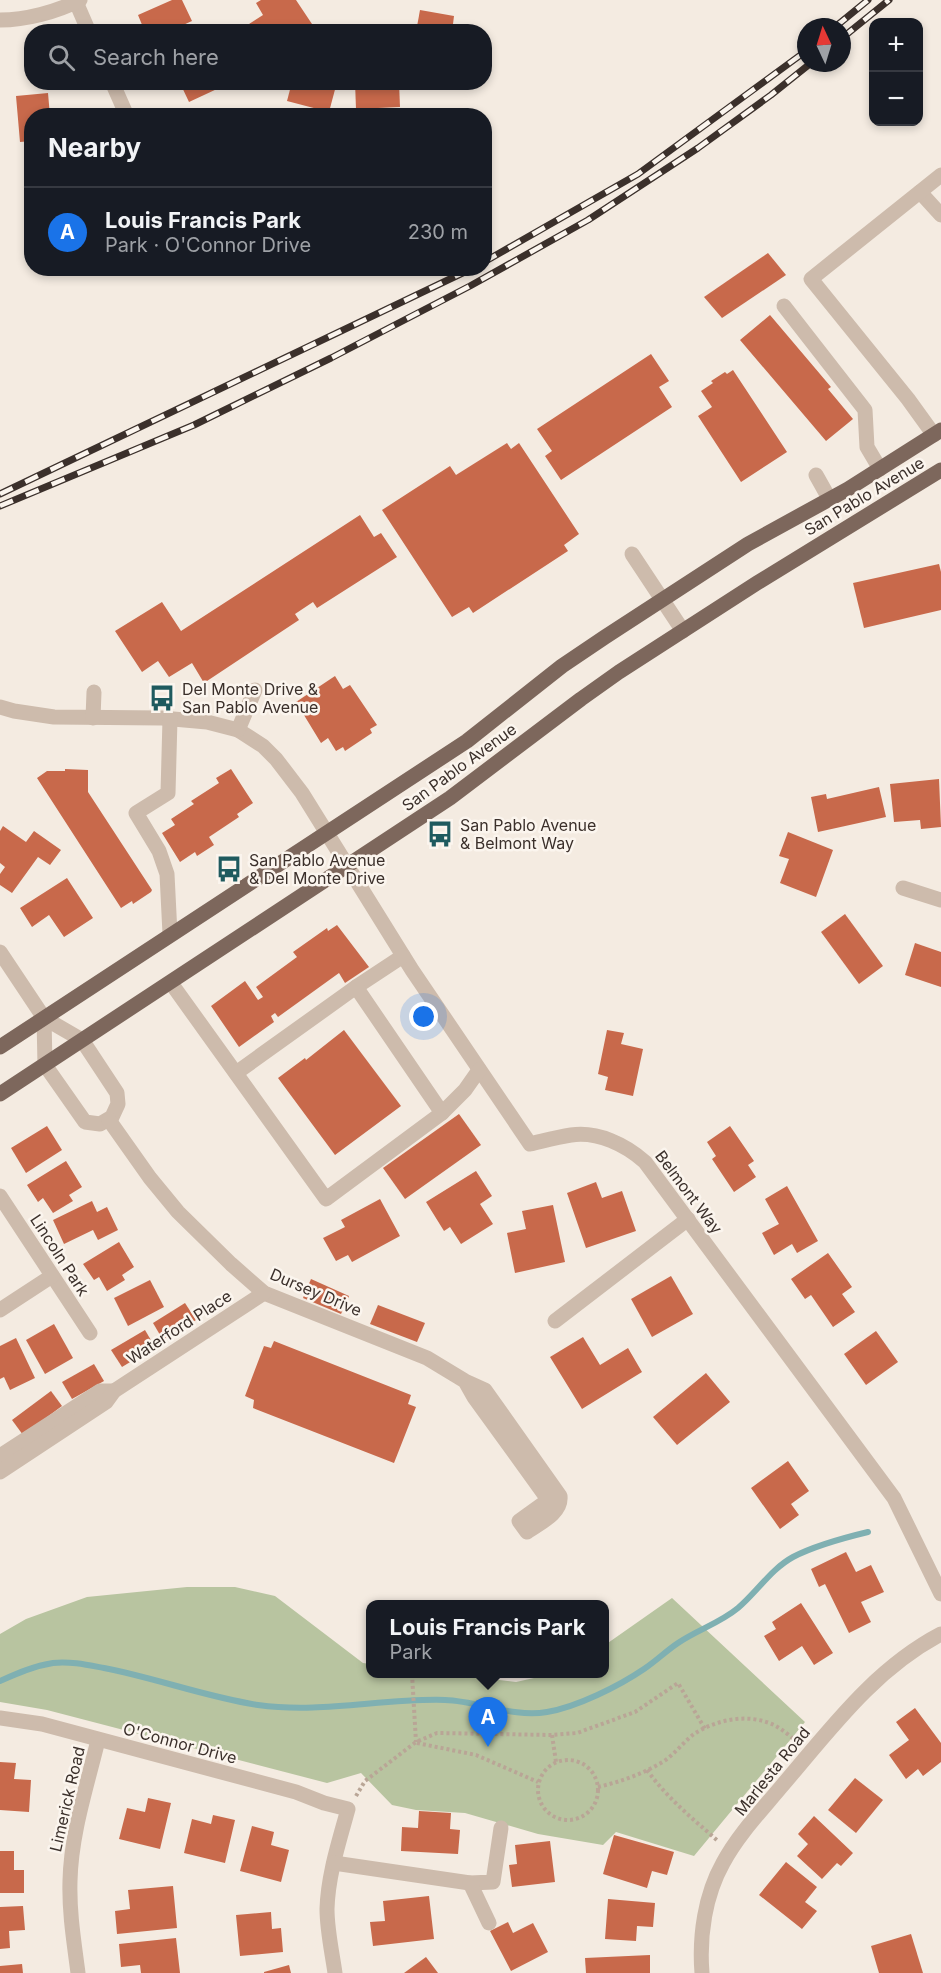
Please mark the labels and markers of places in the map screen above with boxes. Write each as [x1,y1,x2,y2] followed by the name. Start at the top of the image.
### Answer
[182,679,319,717] place label: Del Monte Drive & San Pablo Avenue
[147,683,177,713] bus stop icon: Del Monte Drive & San Pablo Avenue
[460,815,596,853] place label: San Pablo Avenue & Belmont Way
[425,819,455,849] bus stop icon: San Pablo Avenue & Belmont Way
[249,850,385,888] place label: San Pablo Avenue & Del Monte Drive
[214,854,244,884] bus stop icon: San Pablo Avenue & Del Monte Drive
[468,1698,508,1747] pin: A

